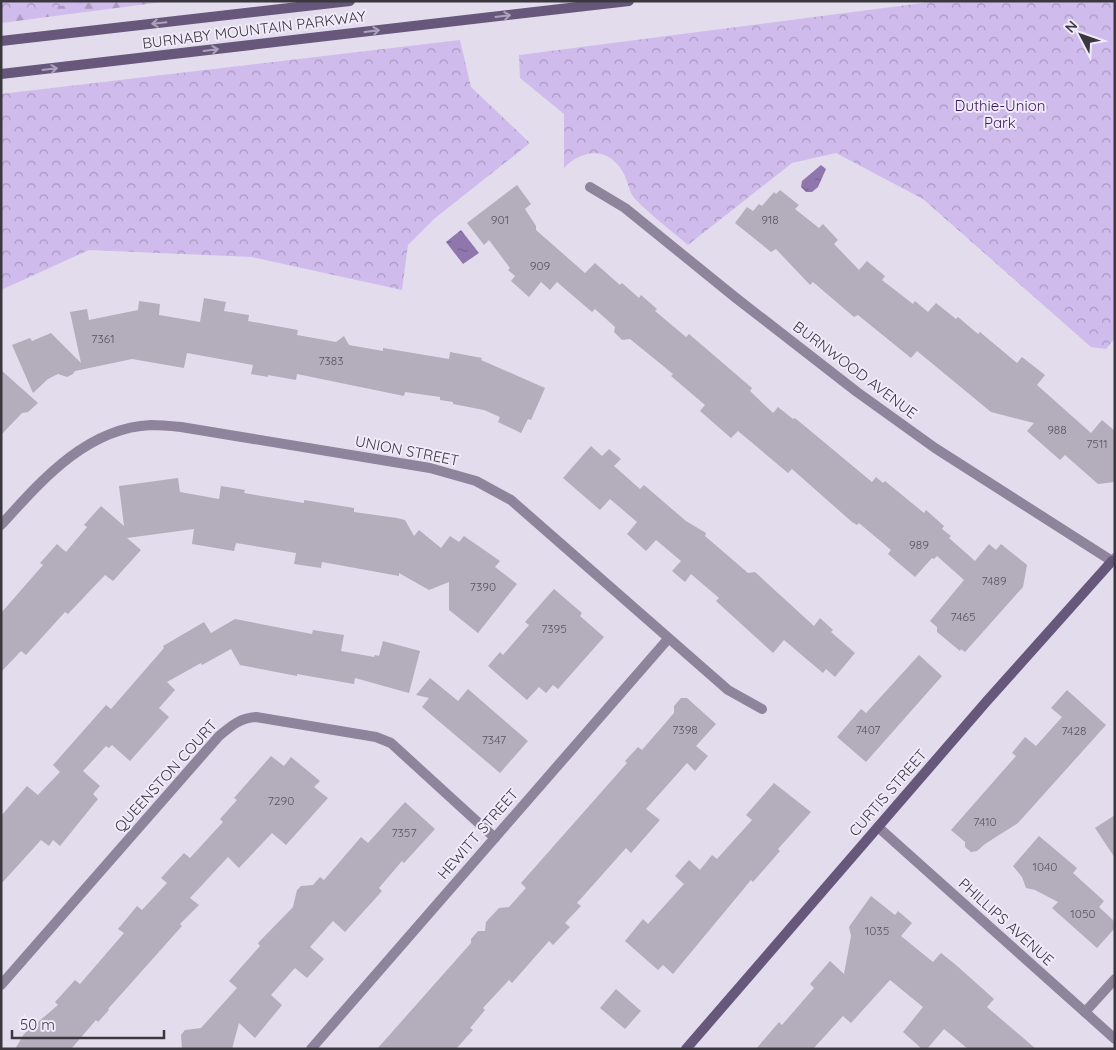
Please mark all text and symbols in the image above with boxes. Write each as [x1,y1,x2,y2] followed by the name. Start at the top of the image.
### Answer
[141,6,367,53] street label: BURNABY MOUNTAIN PARKWAY
[1056,10,1106,60] north arrow
[494,11,510,21] one-way arrow
[1061,17,1081,36] text: N
[152,18,168,28] one-way arrow
[364,26,380,36] one-way arrow
[203,45,219,55] one-way arrow
[41,64,57,74] one-way arrow
[955,96,1045,132] park label: Duthie-Union Park
[491,212,509,227] house number: 901
[761,212,779,227] house number: 918
[530,258,551,273] house number: 909
[789,317,921,423] street label: BURNWOOD AVENUE
[91,331,115,346] house number: 7361
[318,353,344,368] house number: 7383
[1047,422,1067,437] house number: 988
[353,431,461,470] street label: UNION STREET
[1086,436,1108,451] house number: 7511
[909,537,929,552] house number: 989
[981,573,1007,588] house number: 7489
[470,579,496,594] house number: 7390
[951,609,976,624] house number: 7465
[541,621,567,636] house number: 7395
[110,715,221,836] street label: QUEENSTON COURT
[672,722,698,737] house number: 7398
[856,722,880,737] house number: 7407
[1061,723,1087,738] house number: 7428
[482,732,506,747] house number: 7347
[845,745,931,840] street label: CURTIS STREET
[433,784,522,883] street label: HEWITT STREET
[268,793,294,808] house number: 7290
[973,814,997,829] house number: 7410
[391,825,417,840] house number: 7357
[1032,859,1058,874] house number: 1040
[955,874,1058,969] street label: PHILLIPS AVENUE
[1070,906,1096,921] house number: 1050
[865,923,889,938] house number: 1035
[12,1008,165,1040] scale bar
[20,1015,55,1034] text: 50 m

